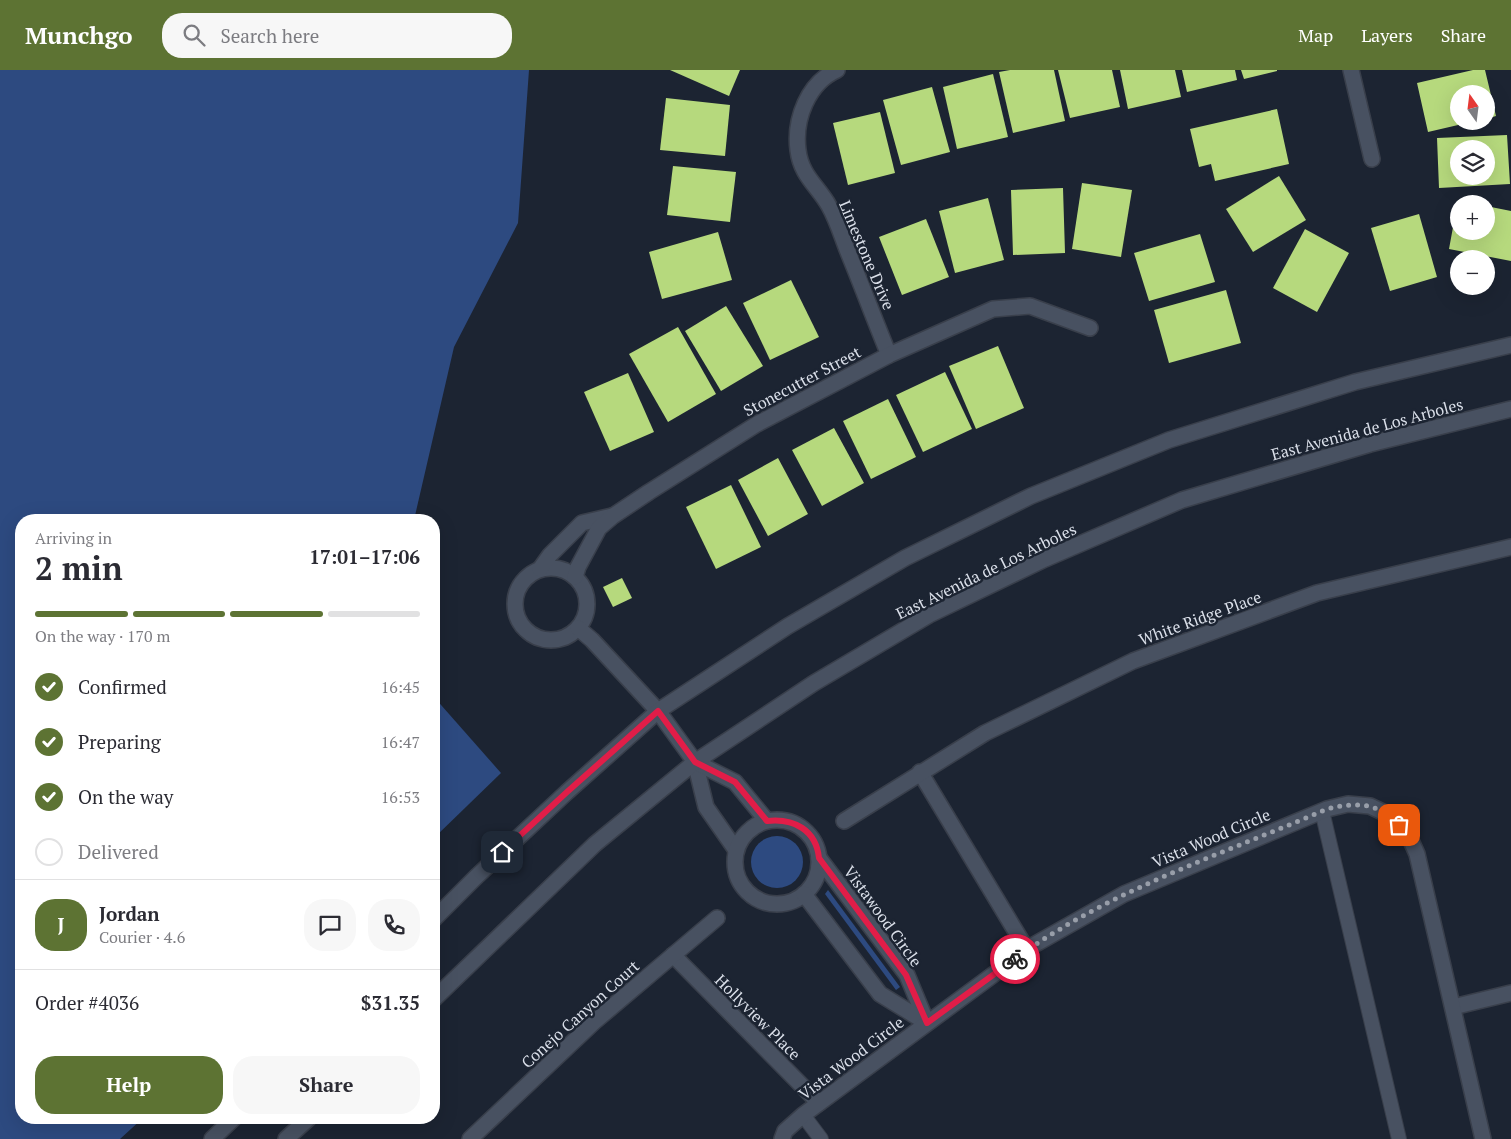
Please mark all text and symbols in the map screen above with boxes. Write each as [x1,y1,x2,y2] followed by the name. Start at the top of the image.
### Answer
[162,13,512,58] search box
[25,19,132,51] text: Munchgo
[180,21,208,49] icon: search
[220,23,319,48] text: Search here
[1298,23,1333,47] text: Map
[1361,23,1413,47] text: Layers
[1441,23,1486,47] text: Share
[1450,85,1495,130] north arrow
[1450,85,1495,295] map controls
[1450,140,1495,185] button: layers
[1450,195,1495,240] button: +
[834,197,900,313] street label: Limestone Drive
[1450,250,1495,295] button: −
[739,341,865,421] street label: Stonecutter Street
[1268,393,1466,465] street label: East Avenida de Los Arboles
[892,518,1080,624] street label: East Avenida de Los Arboles
[35,527,112,549] text: Arriving in
[309,544,420,569] text: 17:01–17:06
[35,547,123,589] text: 2 min
[1136,586,1264,650] street label: White Ridge Place
[35,625,170,647] text: On the way · 170 m
[35,673,63,701] icon: check
[78,674,167,699] text: Confirmed
[381,676,420,698] text: 16:45
[35,728,63,756] icon: check
[78,729,161,754] text: Preparing
[381,731,420,753] text: 16:47
[35,783,63,811] icon: check
[78,784,173,809] text: On the way
[381,786,420,808] text: 16:53
[1148,803,1274,873] street label: Vista Wood Circle
[1378,804,1420,846] pin
[1385,811,1413,839] icon: bag
[481,831,523,873] pin
[488,838,516,866] icon: home
[78,839,159,864] text: Delivered
[839,861,927,971] street label: Vistawood Circle
[304,899,356,951] button: chat
[368,899,420,951] button: phone
[99,901,160,926] text: Jordan
[58,912,64,937] text: J
[99,926,185,948] text: Courier · 4.6
[990,934,1040,984] courier
[1001,945,1029,973] icon: bike
[516,955,644,1073] street label: Conejo Canyon Court
[710,969,806,1065] street label: Hollyview Place
[35,990,139,1015] text: Order #4036
[361,990,420,1015] text: $31.35
[794,1011,908,1105] street label: Vista Wood Circle
[35,1056,223,1114] button: Help
[233,1056,420,1114] button: Share

